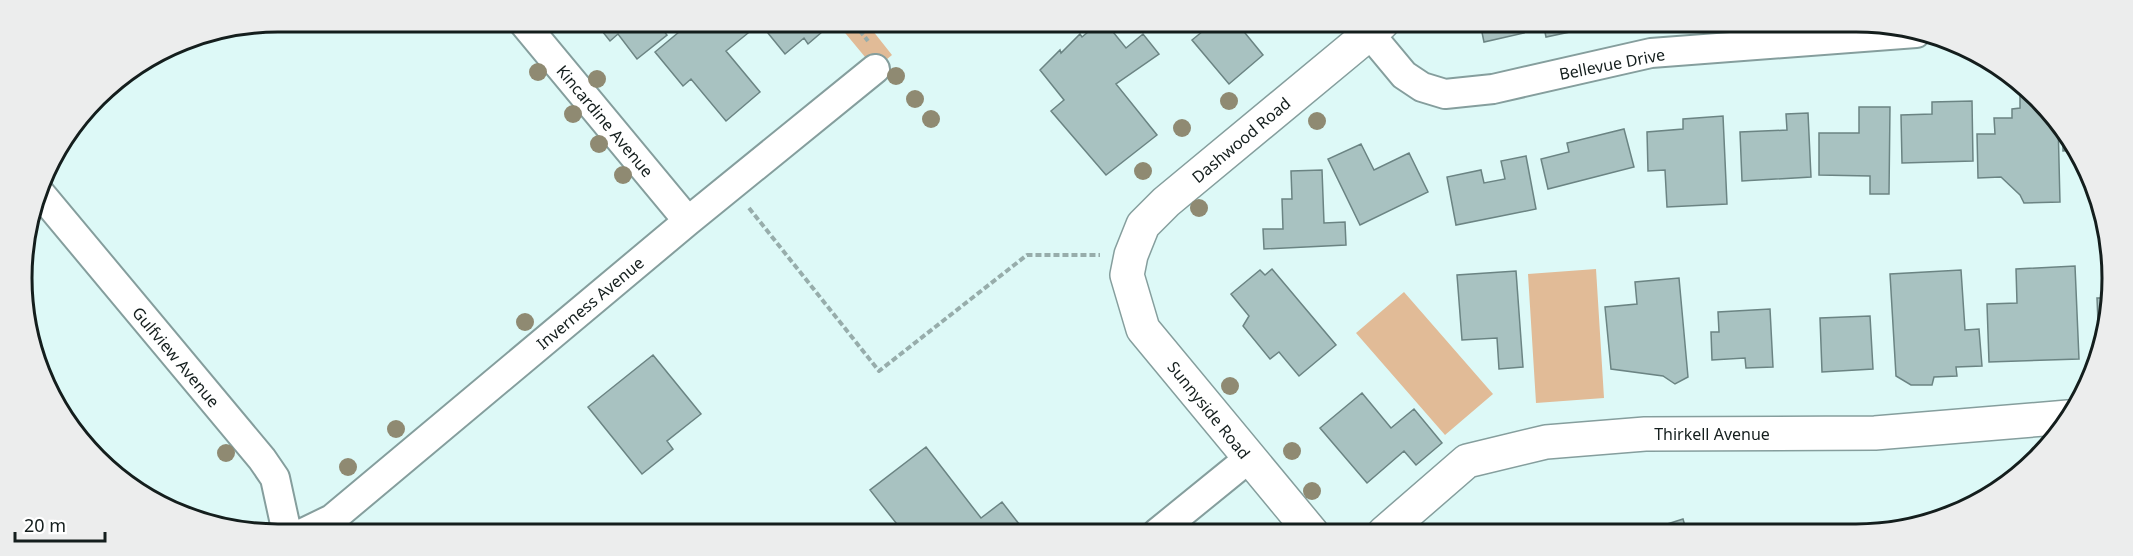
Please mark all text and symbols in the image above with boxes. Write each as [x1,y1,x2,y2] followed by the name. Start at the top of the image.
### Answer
[1557,43,1667,85] street label: Bellevue Drive
[552,60,658,182] street label: Kincardine Avenue
[1187,92,1295,188] street label: Dashwood Road
[532,252,648,354] street label: Inverness Avenue
[127,302,225,412] street label: Gulfview Avenue
[1163,356,1255,464] street label: Sunnyside Road
[1654,423,1770,445] street label: Thirkell Avenue
[15,505,105,543] scale bar
[24,513,66,537] text: 20 m

